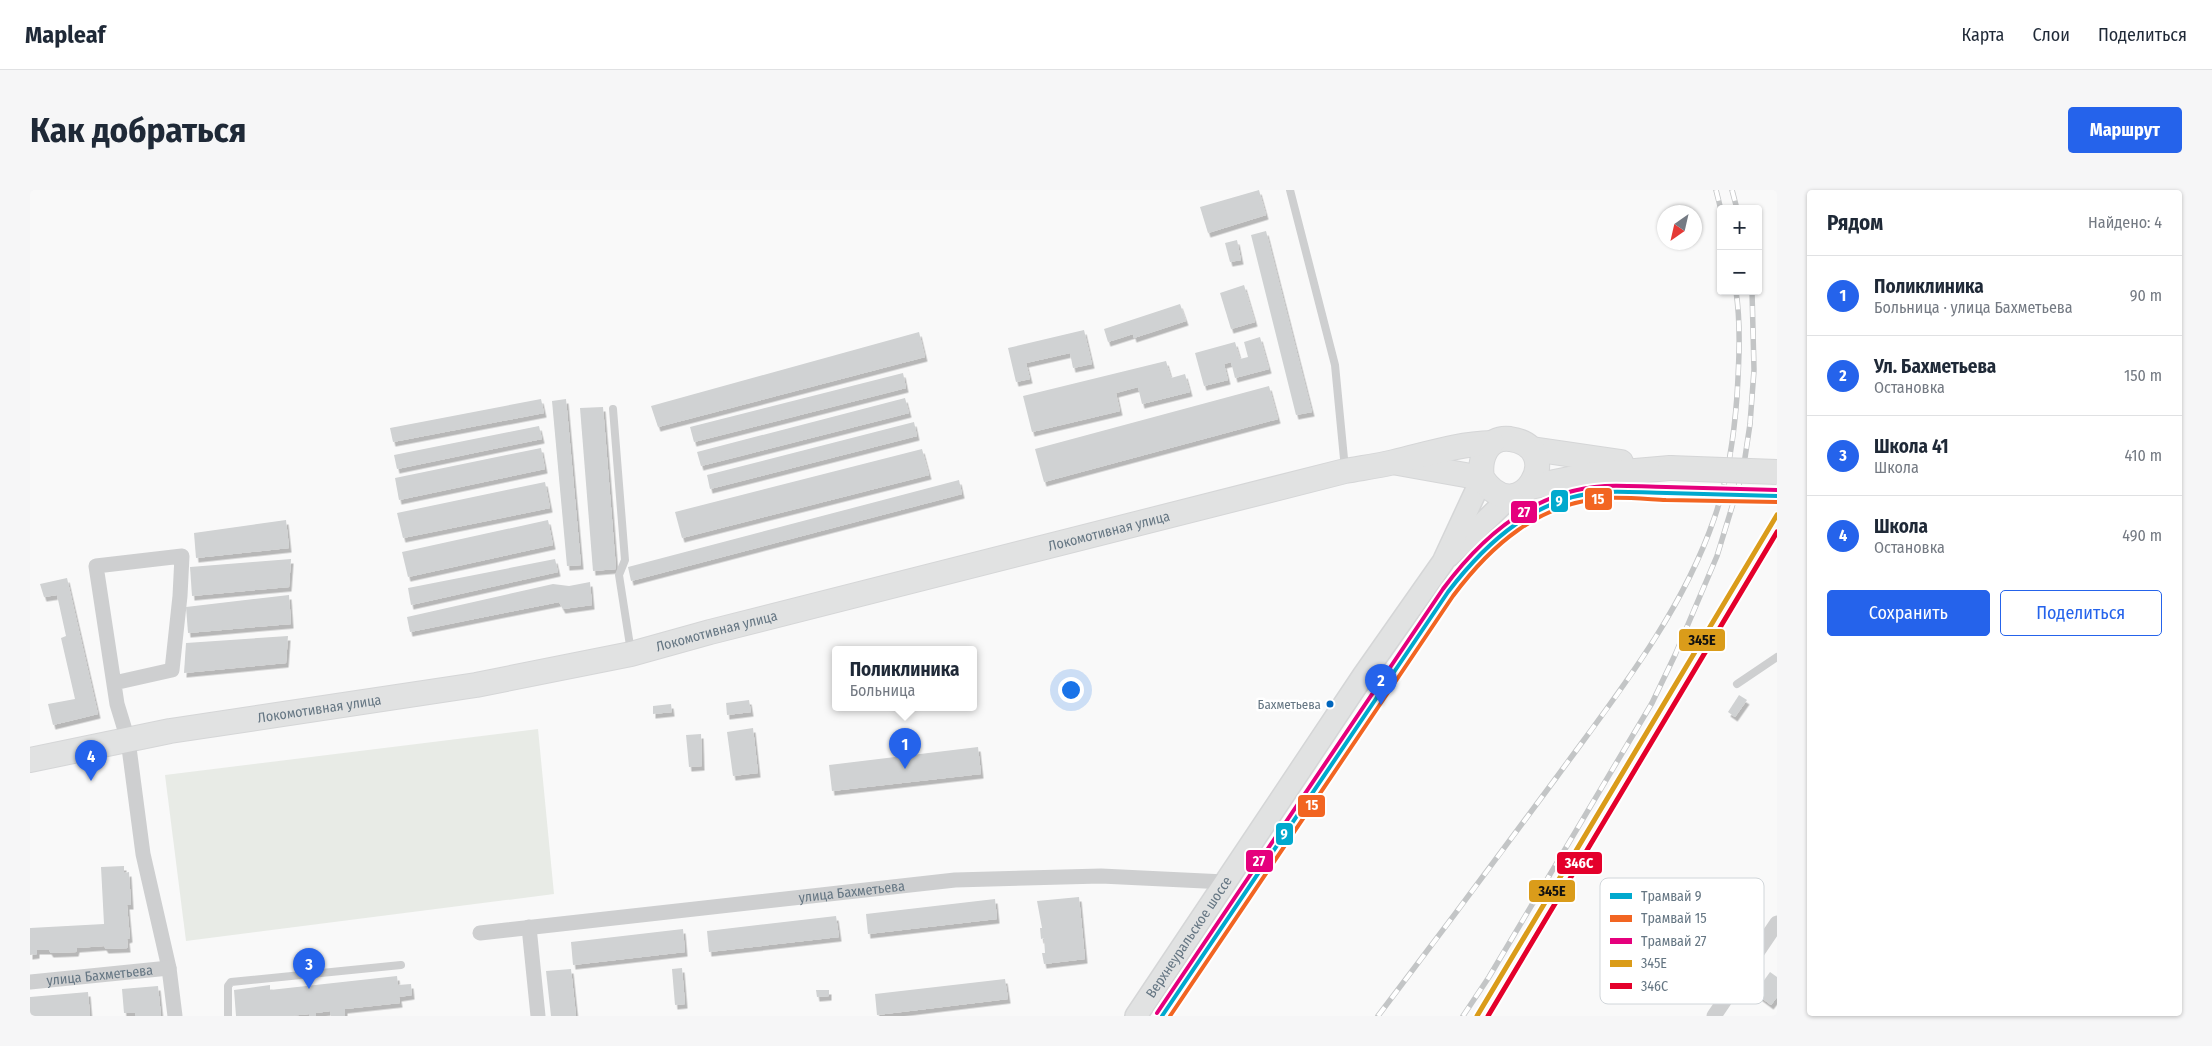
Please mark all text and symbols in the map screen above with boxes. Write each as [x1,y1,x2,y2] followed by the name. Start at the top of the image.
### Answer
[25,21,105,49] text: Mapleaf
[1961,24,2004,46] text: Карта
[2032,24,2070,46] text: Слои
[2098,24,2187,46] text: Поделиться
[2068,107,2182,153] button: Маршрут
[30,109,247,151] text: Как добраться
[1657,205,1702,250] north arrow
[1717,205,1762,295] map controls
[1717,205,1762,250] button: +
[1827,210,1883,236] text: Рядом
[2088,213,2162,232] text: Найдено: 4
[1717,250,1762,295] button: −
[1874,275,1984,298] text: Поликлиника
[1840,286,1846,305] text: 1
[2130,286,2162,305] text: 90 m
[1874,298,2073,317] text: Больница · улица Бахметьева
[1874,355,1996,378] text: Ул. Бахметьева
[1839,366,1847,385] text: 2
[2124,366,2162,385] text: 150 m
[1874,378,1945,397] text: Остановка
[1874,435,1949,458] text: Школа 41
[1839,446,1847,465] text: 3
[2124,446,2162,465] text: 410 m
[1874,458,1919,477] text: Школа
[1584,487,1613,511] line badge: 15
[1550,489,1569,513] line badge: 9
[1592,491,1605,508] text: 15
[1555,493,1563,510] text: 9
[1510,500,1538,524] line badge: 27
[1517,504,1530,521] text: 27
[1046,508,1172,555] street label: Локомотивная улица
[1874,515,1928,538] text: Школа
[1839,526,1847,545] text: 4
[2122,526,2162,545] text: 490 m
[1874,538,1945,557] text: Остановка
[1827,590,1990,636] button: Сохранить
[2000,590,2162,636] button: Поделиться
[654,607,779,656] street label: Локомотивная улица
[1678,628,1726,652] line badge: 345Е
[1687,632,1716,649] text: 345Е
[832,646,977,711] popup
[850,658,959,681] text: Поликлиника
[1365,664,1397,705] pin: 2
[1058,677,1084,703] your location
[850,681,915,700] text: Больница
[256,691,383,727] street label: Локомотивная улица
[1258,697,1321,712] place label: Бахметьева
[1325,699,1335,709] marker: Бахметьева
[889,728,921,769] pin: 1
[75,740,107,781] pin: 4
[1297,794,1326,818] line badge: 15
[1306,797,1319,814] text: 15
[1275,822,1294,846] line badge: 9
[1280,826,1288,843] text: 9
[1245,849,1274,873] line badge: 27
[1556,851,1603,875] line badge: 346С
[1252,853,1265,870] text: 27
[1564,855,1594,872] text: 346С
[1143,873,1236,1001] street label: Верхнеуральское шоссе
[798,878,906,906] street label: улица Бахметьева
[1600,878,1764,1004] legend
[1528,879,1576,903] line badge: 345Е
[1537,883,1566,900] text: 345Е
[1641,888,1702,905] text: Трамвай 9
[1641,910,1707,927] text: Трамвай 15
[1641,933,1707,950] text: Трамвай 27
[293,948,325,989] pin: 3
[1641,955,1667,972] text: 345Е
[46,962,154,989] street label: улица Бахметьева
[1641,978,1668,995] text: 346С

